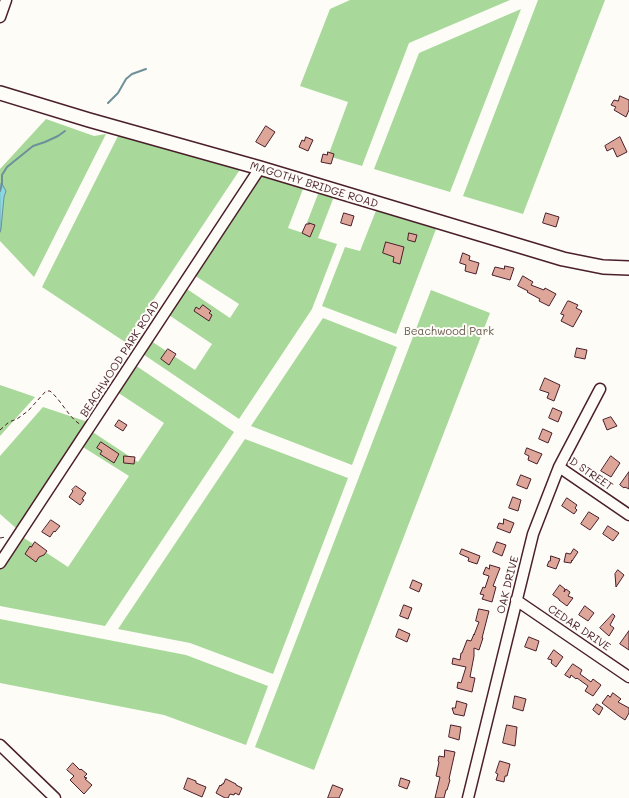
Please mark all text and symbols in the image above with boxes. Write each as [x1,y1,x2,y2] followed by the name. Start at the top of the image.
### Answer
[248,159,380,211] street label: MAGOTHY BRIDGE ROAD
[78,299,162,419] street label: BEACHWOOD PARK ROAD
[404,325,494,339] park label: Beachwood Park
[567,455,615,493] street label: D STREET
[494,555,522,615] street label: OAK DRIVE
[545,602,613,654] street label: CEDAR DRIVE

